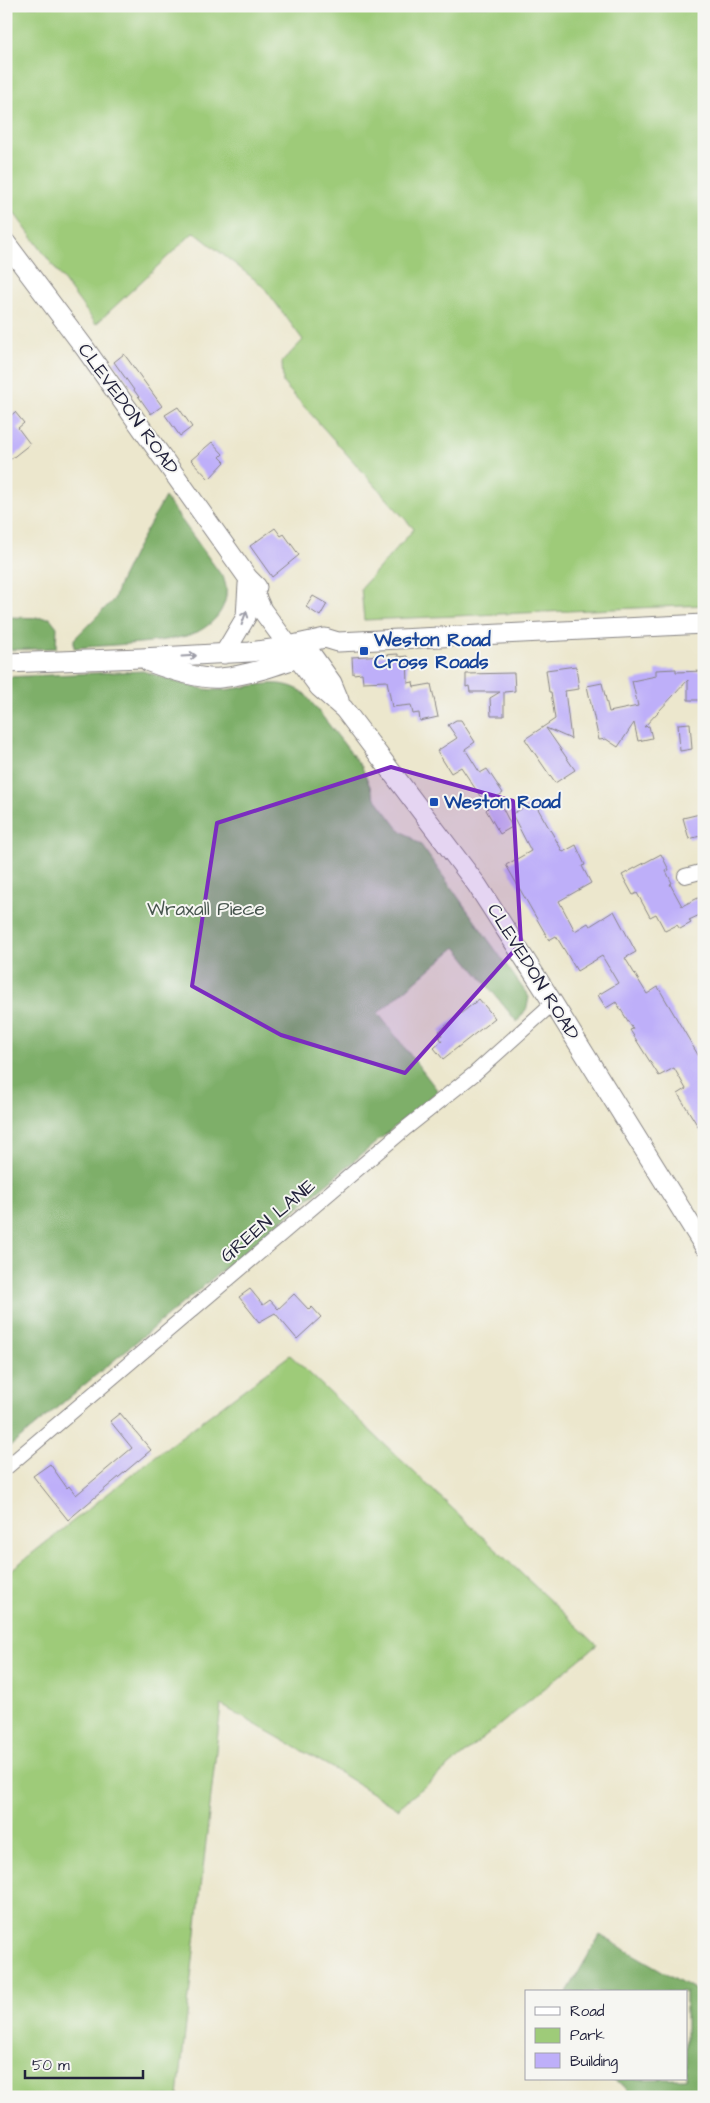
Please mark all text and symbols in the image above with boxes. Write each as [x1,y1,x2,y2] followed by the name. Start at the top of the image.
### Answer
[71,338,185,480] street label: CLEVEDON ROAD
[240,611,249,626] one-way arrow
[373,627,491,676] place label: Weston Road Cross Roads
[358,645,370,657] marker: Weston Road Cross Roads
[181,651,197,660] one-way arrow
[443,789,561,816] place label: Weston Road
[428,796,440,808] marker: Weston Road
[147,896,265,923] park label: Wraxall Piece
[480,899,586,1045] street label: CLEVEDON ROAD
[214,1173,322,1269] street label: GREEN LANE
[525,1990,688,2080] legend
[570,2001,605,2022] text: Road
[570,2025,605,2046] text: Park
[25,2048,142,2080] scale bar
[570,2051,618,2073] text: Building
[32,2055,70,2076] text: 50 m

